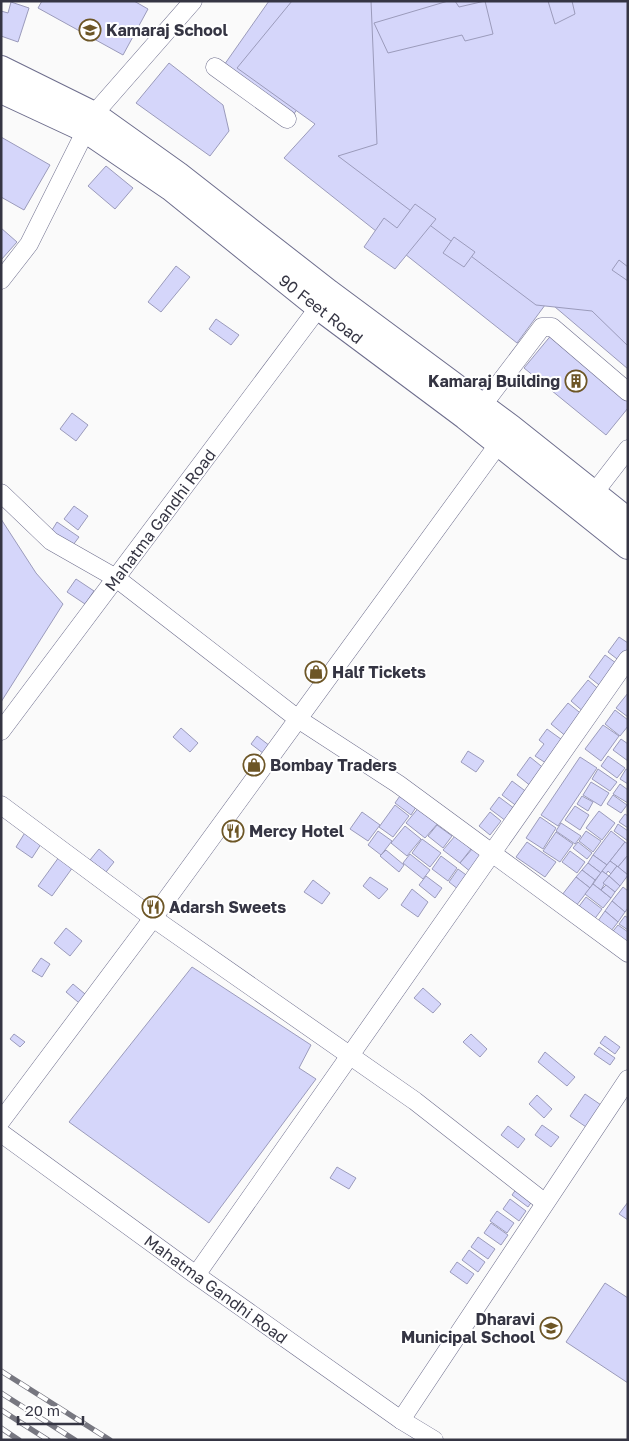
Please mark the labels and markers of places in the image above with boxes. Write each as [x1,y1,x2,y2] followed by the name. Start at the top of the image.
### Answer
[78,18,102,42] school or university icon: Kamaraj School
[106,20,228,40] place label: Kamaraj School
[564,369,588,393] building icon: Kamaraj Building
[428,371,560,391] place label: Kamaraj Building
[304,660,328,684] shop icon: Half Tickets
[332,662,426,682] place label: Half Tickets
[242,753,266,777] shop icon: Bombay Traders
[270,755,397,775] place label: Bombay Traders
[221,819,245,843] restaurant icon: Mercy Hotel
[249,821,345,841] place label: Mercy Hotel
[141,895,165,919] restaurant icon: Adarsh Sweets
[169,897,286,917] place label: Adarsh Sweets
[401,1309,536,1347] place label: Dharavi Municipal School
[539,1316,563,1340] school or university icon: Dharavi Municipal School

